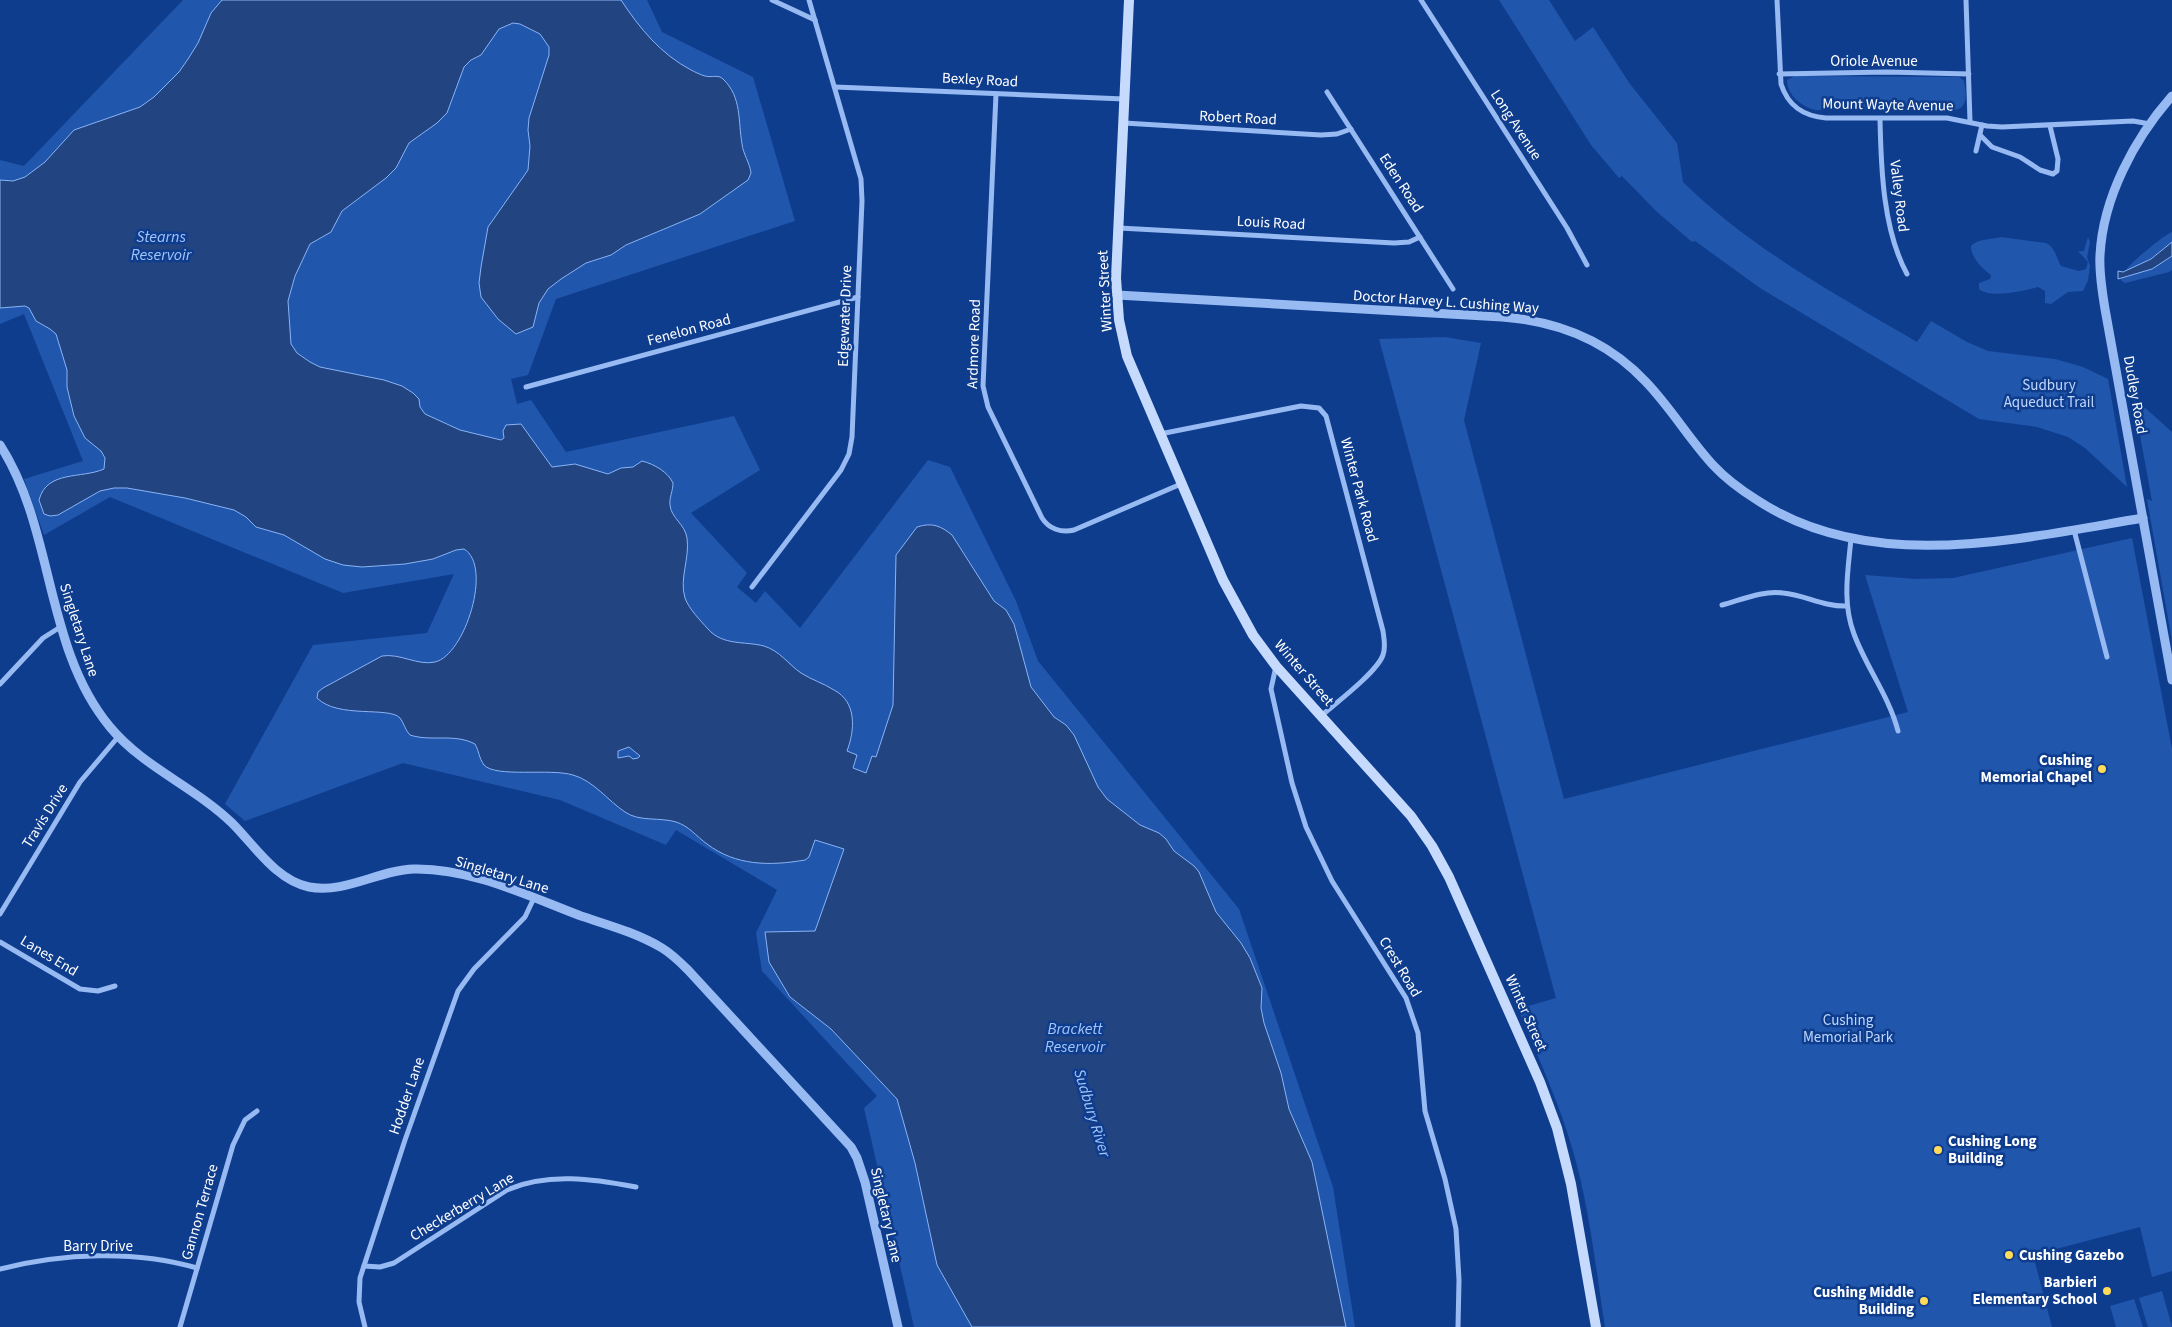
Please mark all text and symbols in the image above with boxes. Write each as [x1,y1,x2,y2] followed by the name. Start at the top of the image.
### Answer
[1830,51,1918,72] street label: Oriole Avenue
[941,68,1019,92] street label: Bexley Road
[1485,86,1547,164] street label: Long Avenue
[1822,93,1954,117] street label: Mount Wayte Avenue
[1199,105,1277,131] street label: Robert Road
[1374,149,1428,217] street label: Eden Road
[1884,159,1914,233] street label: Valley Road
[1236,211,1306,235] street label: Louis Road
[131,226,193,266] water label: Stearns Reservoir
[1092,250,1118,332] street label: Winter Street
[833,265,857,367] street label: Edgewater Drive
[1352,285,1540,319] street label: Doctor Harvey L. Cushing Way
[962,299,986,389] street label: Ardmore Road
[645,309,733,351] street label: Fenelon Road
[2118,354,2152,436] street label: Dudley Road
[2004,375,2094,413] park label: Sudbury Aqueduct Trail
[1335,435,1383,545] street label: Winter Park Road
[54,581,104,679] street label: Singletary Lane
[1269,635,1339,711] street label: Winter Street
[1980,750,2093,788] place label: Cushing Memorial Chapel
[2096,763,2108,775] marker: Cushing Memorial Chapel
[17,780,73,852] street label: Travis Drive
[453,851,551,899] street label: Singletary Lane
[16,930,82,982] street label: Lanes End
[1374,933,1426,1001] street label: Crest Road
[1500,971,1552,1055] street label: Winter Street
[1803,1010,1894,1048] park label: Cushing Memorial Park
[1045,1018,1107,1058] water label: Brackett Reservoir
[384,1054,430,1138] street label: Hodder Lane
[1068,1066,1116,1161] water label: Sudbury River
[1948,1131,2037,1169] place label: Cushing Long Building
[1932,1144,1944,1156] marker: Cushing Long Building
[176,1162,224,1262] street label: Gannon Terrace
[865,1165,907,1265] street label: Singletary Lane
[406,1168,518,1246] street label: Checkerberry Lane
[63,1236,133,1257] street label: Barry Drive
[2019,1245,2124,1266] place label: Cushing Gazebo
[2003,1249,2015,1261] marker: Cushing Gazebo
[1972,1272,2098,1310] place label: Barbieri Elementary School
[1813,1282,1914,1320] place label: Cushing Middle Building
[2101,1285,2113,1297] marker: Barbieri Elementary School
[1918,1295,1930,1307] marker: Cushing Middle Building

